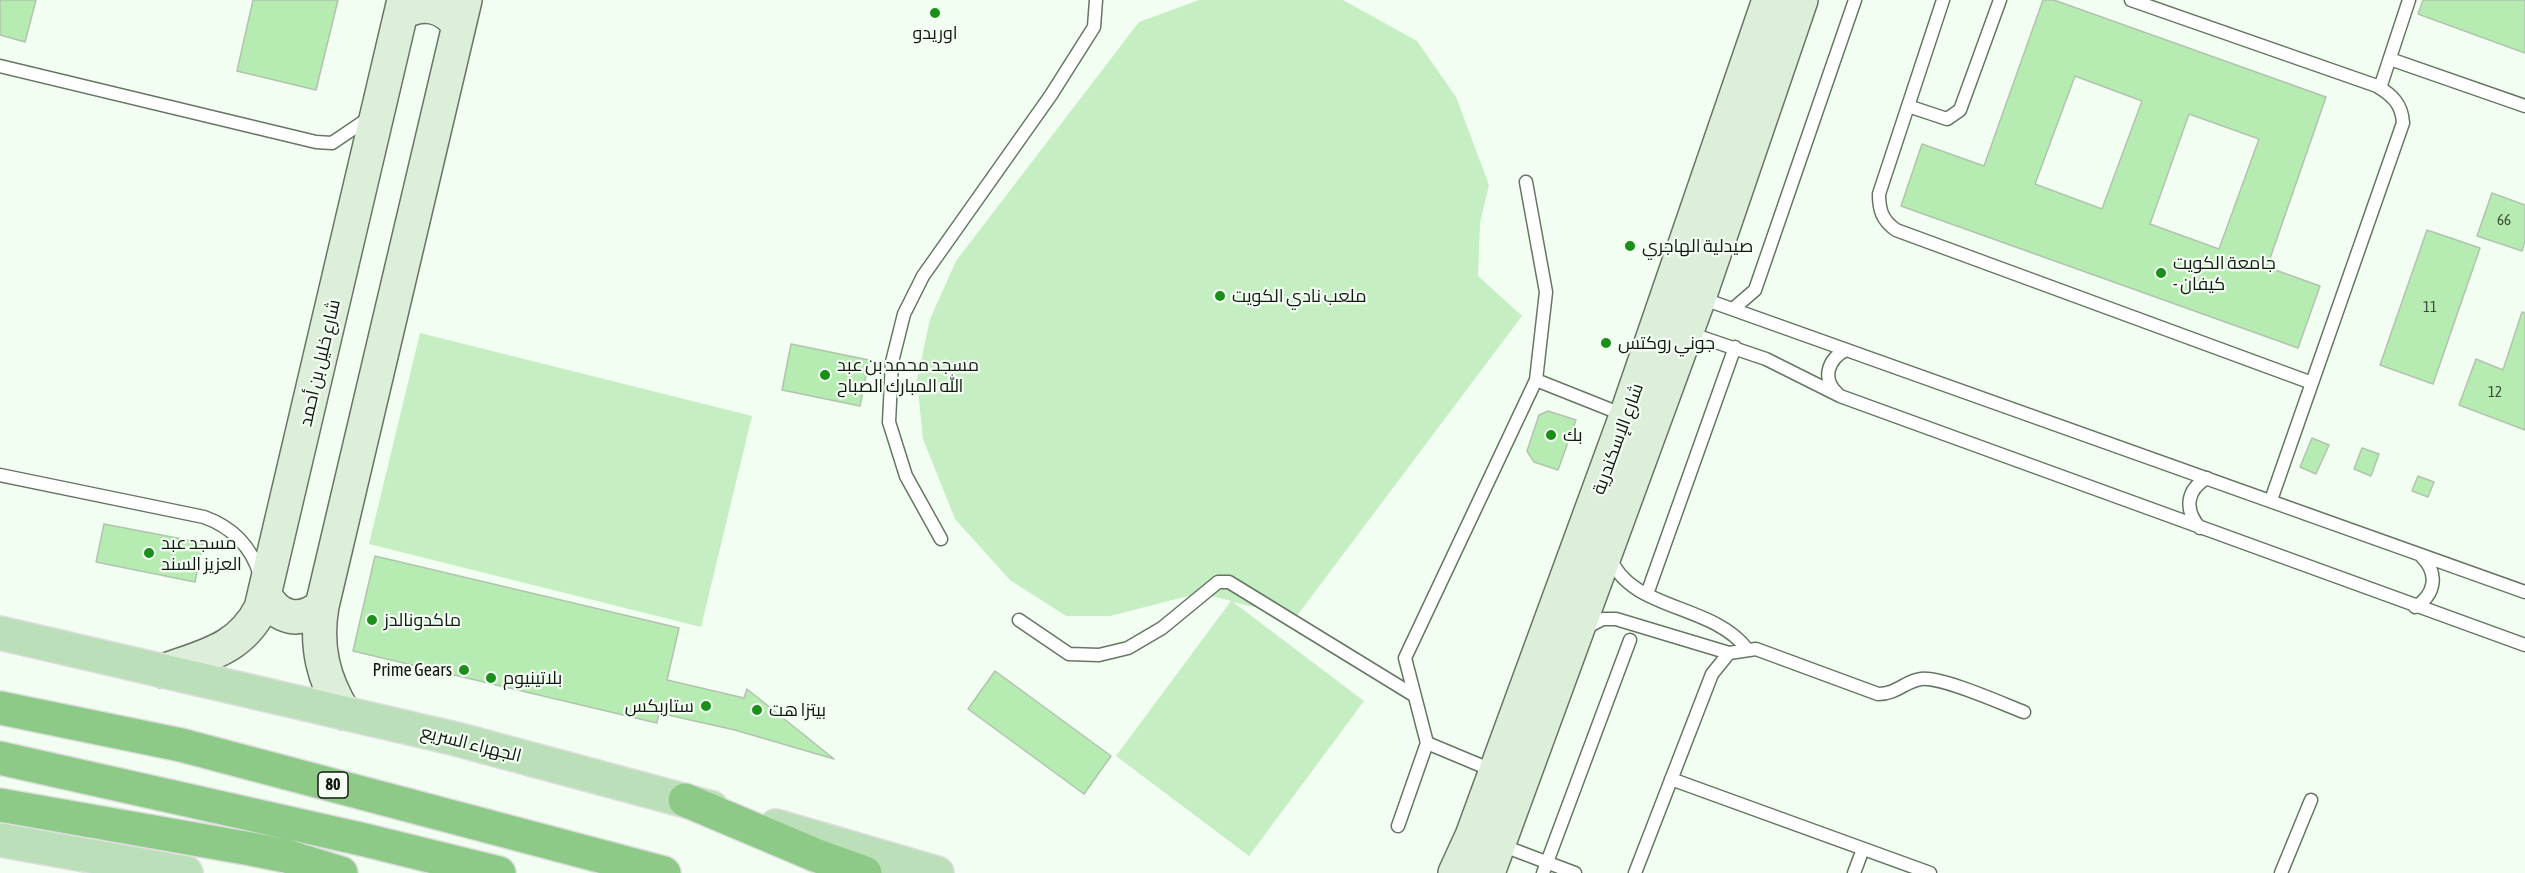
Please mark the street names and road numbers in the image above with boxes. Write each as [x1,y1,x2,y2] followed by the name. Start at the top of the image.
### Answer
[295,297,345,429] street label: شارع خليل بن أحمد
[1588,380,1648,498] street label: شارع الإسكندرية
[418,721,524,767] street label: الجهراء السريع
[318,772,348,798] road number: 80

